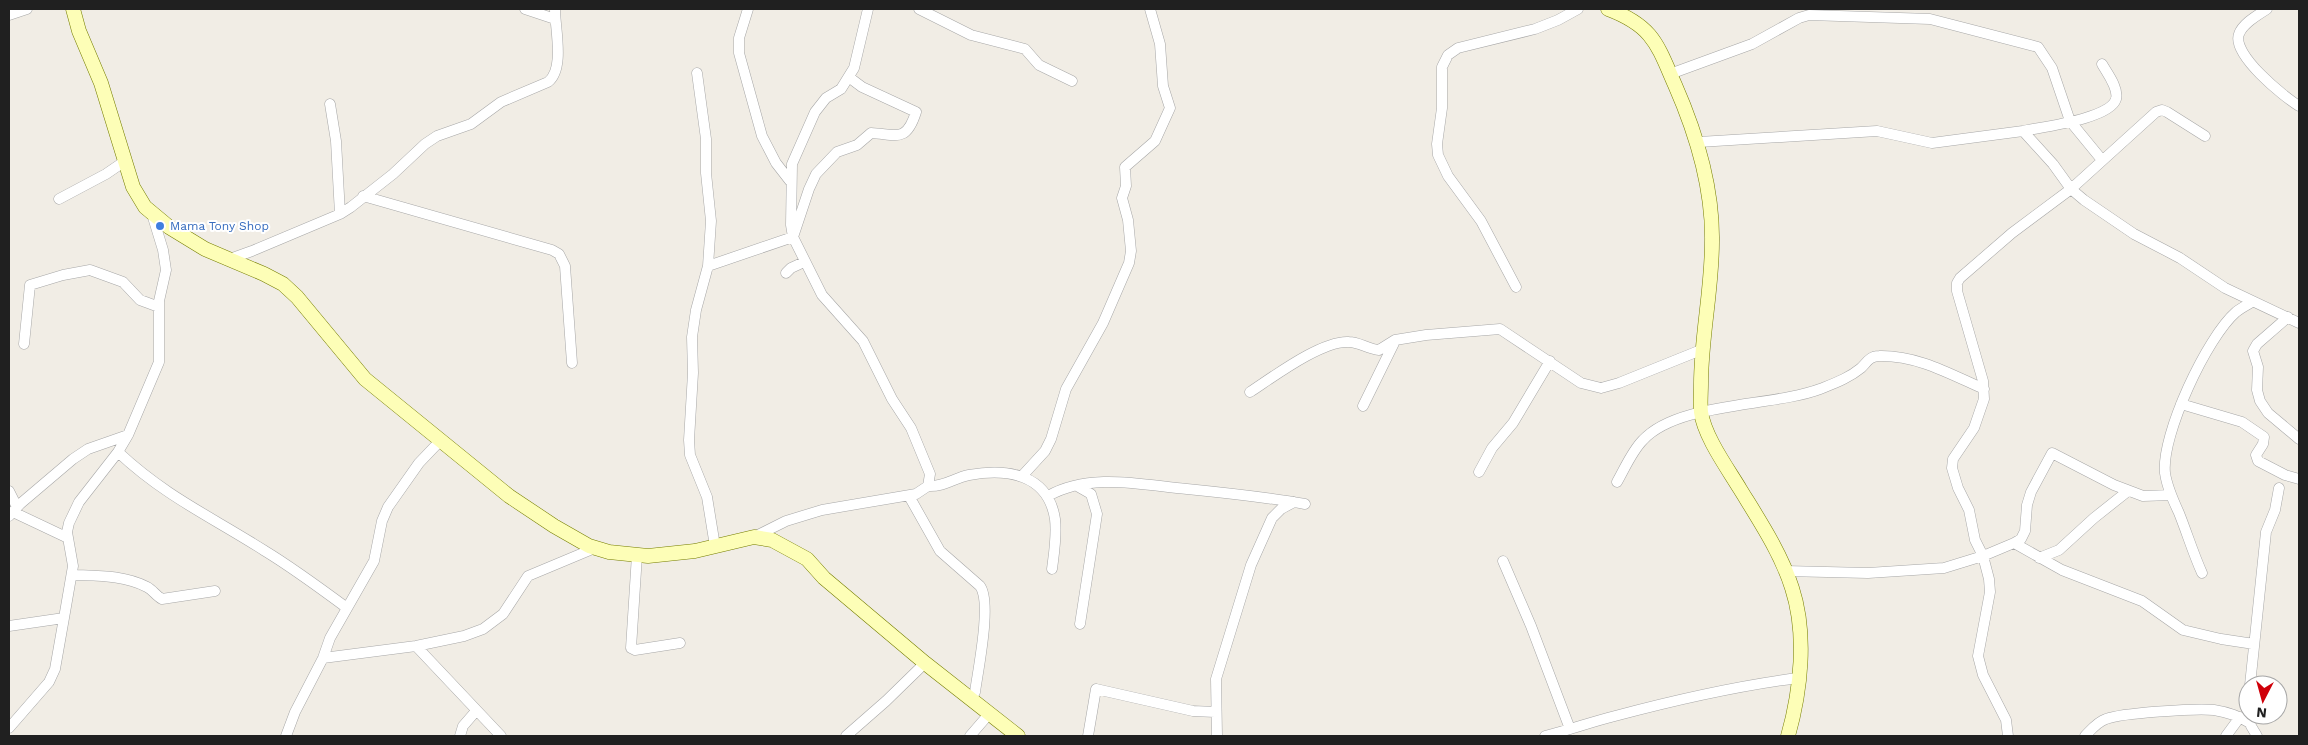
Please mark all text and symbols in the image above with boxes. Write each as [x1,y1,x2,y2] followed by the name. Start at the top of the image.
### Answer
[170,219,269,233] place label: Mama Tony Shop
[154,220,166,232] marker: Mama Tony Shop
[2238,675,2288,725] north arrow
[2256,704,2268,721] text: N

